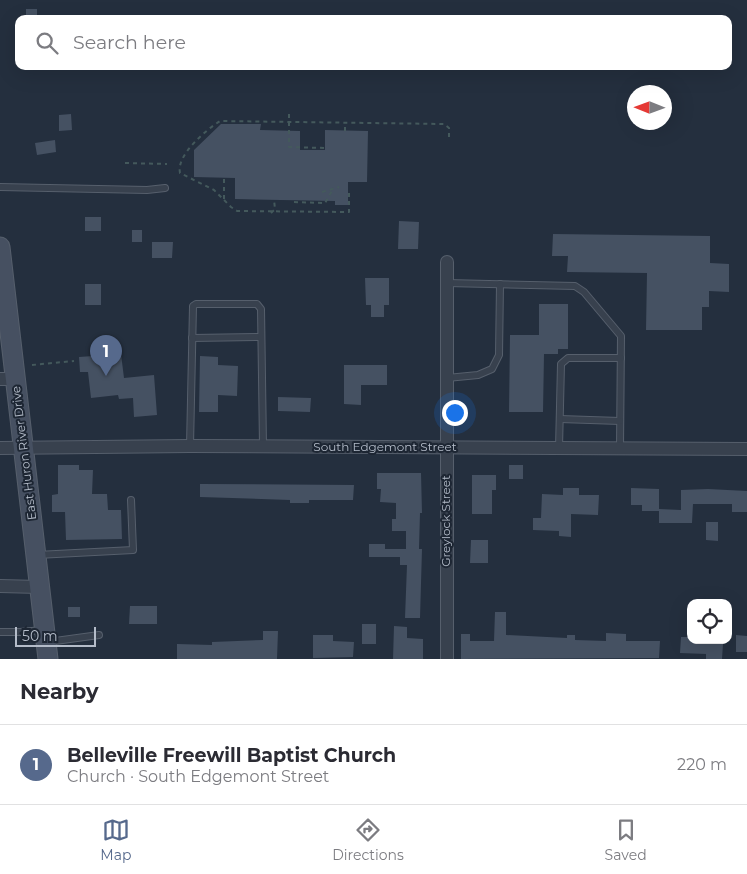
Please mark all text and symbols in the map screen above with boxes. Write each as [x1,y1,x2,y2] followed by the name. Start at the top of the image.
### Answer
[15,15,732,70] search box
[33,29,61,57] icon: search
[73,31,186,54] text: Search here
[627,85,672,130] north arrow
[90,335,122,376] pin: 1
[8,385,39,521] street label: East Huron River Drive
[442,400,468,426] your location
[313,439,457,454] street label: South Edgemont Street
[438,475,453,567] street label: Greylock Street
[687,599,732,644] map controls
[687,599,732,644] button: locate
[15,624,96,647] scale bar
[22,627,58,645] text: 50 m
[20,679,99,704] text: Nearby
[67,744,396,767] text: Belleville Freewill Baptist Church
[33,755,39,774] text: 1
[677,755,727,774] text: 220 m
[67,767,329,786] text: Church · South Edgemont Street
[100,816,131,864] tab: Map
[332,816,404,864] tab: Directions
[605,816,647,864] tab: Saved

